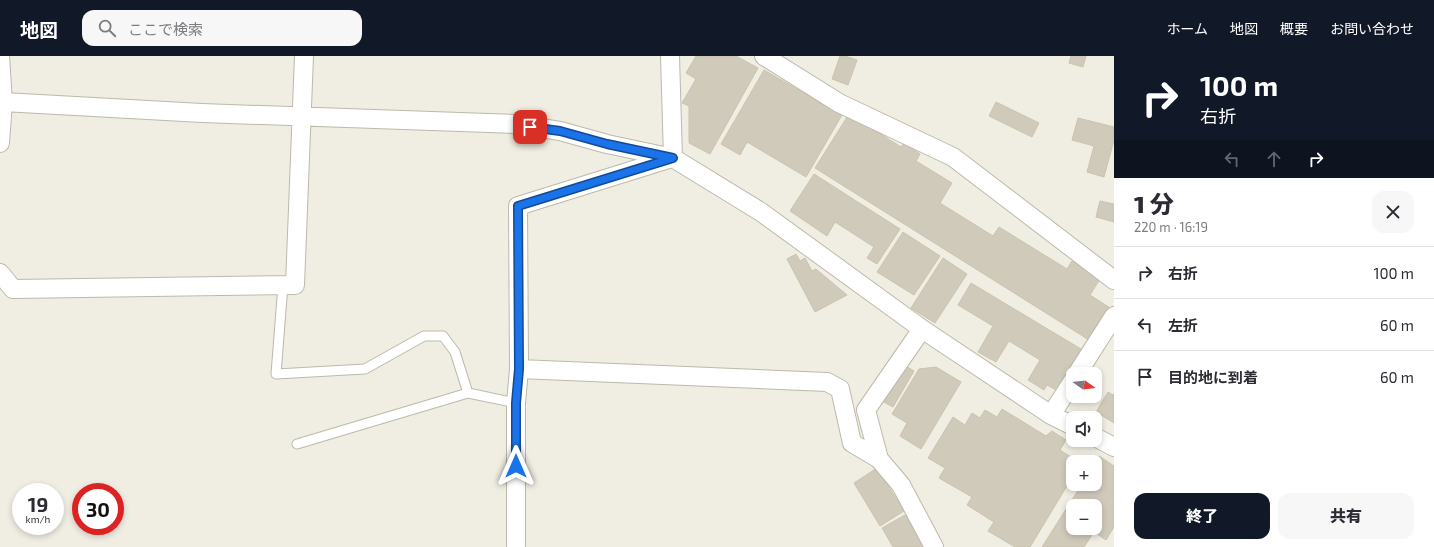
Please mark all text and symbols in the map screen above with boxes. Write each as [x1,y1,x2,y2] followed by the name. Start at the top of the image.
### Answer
[82,10,362,46] search box
[96,17,118,39] icon: search
[20,18,58,41] text: 地図
[128,20,203,38] text: ここで検索
[1166,20,1208,37] text: ホーム
[1230,20,1258,37] text: 地図
[1280,20,1308,37] text: 概要
[1330,20,1414,37] text: お問い合わせ
[1200,68,1278,102] text: 100 m
[1134,72,1186,124] icon: right
[1200,105,1236,127] text: 右折
[513,110,547,144] pin
[519,116,541,138] icon: arrive
[1221,148,1243,170] icon: left
[1263,148,1285,170] icon: ahead
[1305,148,1327,170] icon: right
[1134,189,1174,218] text: 1 分
[1372,191,1414,233] button: close
[1134,219,1208,235] text: 220 m · 16:19
[1134,262,1156,284] icon: right
[1168,264,1198,282] text: 右折
[1373,264,1414,282] text: 100 m
[1134,314,1156,336] icon: left
[1168,316,1198,334] text: 左折
[1380,316,1414,334] text: 60 m
[1134,366,1156,388] icon: arrive
[1066,367,1102,403] north arrow
[1066,367,1102,535] map controls
[1168,368,1258,386] text: 目的地に到着
[1380,368,1414,386] text: 60 m
[1066,411,1102,447] button: sound
[495,445,537,487] position arrow
[1066,455,1102,491] button: +
[72,483,124,535] speed limit sign: 30
[28,492,48,516] text: 19
[1134,493,1270,539] button: 終了
[1278,493,1414,539] button: 共有
[1066,499,1102,535] button: −
[26,513,50,525] text: km/h

